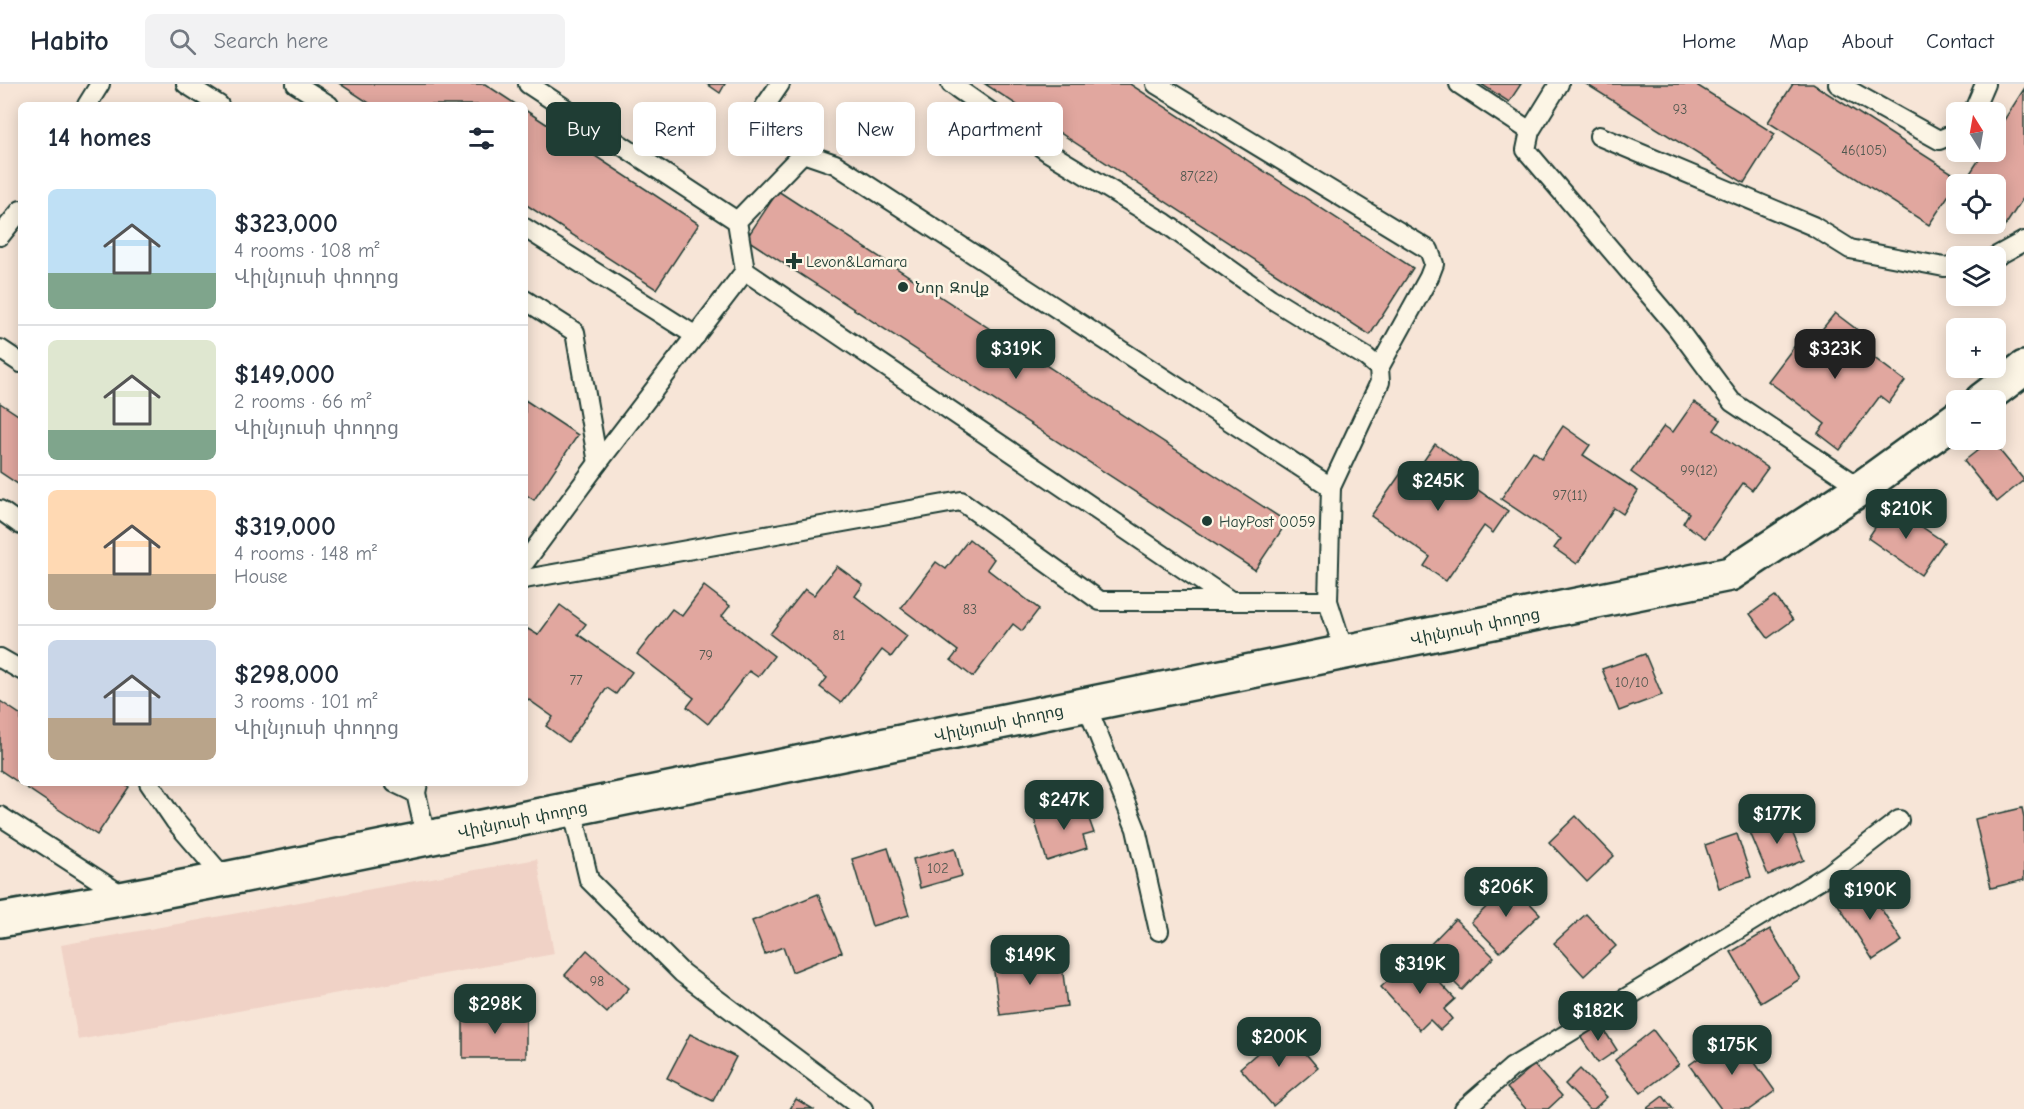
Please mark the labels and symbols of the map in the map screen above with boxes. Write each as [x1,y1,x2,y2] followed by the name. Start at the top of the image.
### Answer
[1673,101,1687,118] house number: 93
[1946,102,2006,162] north arrow
[1841,142,1887,159] house number: 46(105)
[1180,168,1218,185] house number: 87(22)
[806,253,908,271] place label: Levon&Lamara
[787,254,801,268] marker: Levon&Lamara
[915,279,989,297] place label: Նոր Զովք
[896,280,910,294] marker: Նոր Զովք
[974,329,1058,380] pin: $319K
[1793,329,1877,380] pin: $323K
[1396,461,1480,512] pin: $245K
[1680,462,1718,479] house number: 99(12)
[1553,487,1587,504] house number: 97(11)
[1864,489,1948,540] pin: $210K
[1219,513,1316,531] place label: HayPost 0059
[1200,514,1214,528] marker: HayPost 0059
[963,601,977,618] house number: 83
[1409,605,1542,649] street label: Վիլնյուսի փողոց
[833,627,845,644] house number: 81
[699,647,713,664] house number: 79
[569,672,583,689] house number: 77
[1615,674,1649,691] house number: 10/10
[932,701,1065,745] street label: Վիլնյուսի փողոց
[1022,780,1106,831] pin: $247K
[1735,794,1819,845] pin: $177K
[456,798,589,842] street label: Վիլնյուսի փողոց
[927,860,949,877] house number: 102
[1464,867,1548,918] pin: $206K
[1828,870,1912,921] pin: $190K
[988,935,1072,986] pin: $149K
[1378,944,1462,995] pin: $319K
[590,973,604,990] house number: 98
[453,984,537,1035] pin: $298K
[1556,991,1640,1042] pin: $182K
[1237,1017,1321,1068] pin: $200K
[1690,1025,1774,1076] pin: $175K

